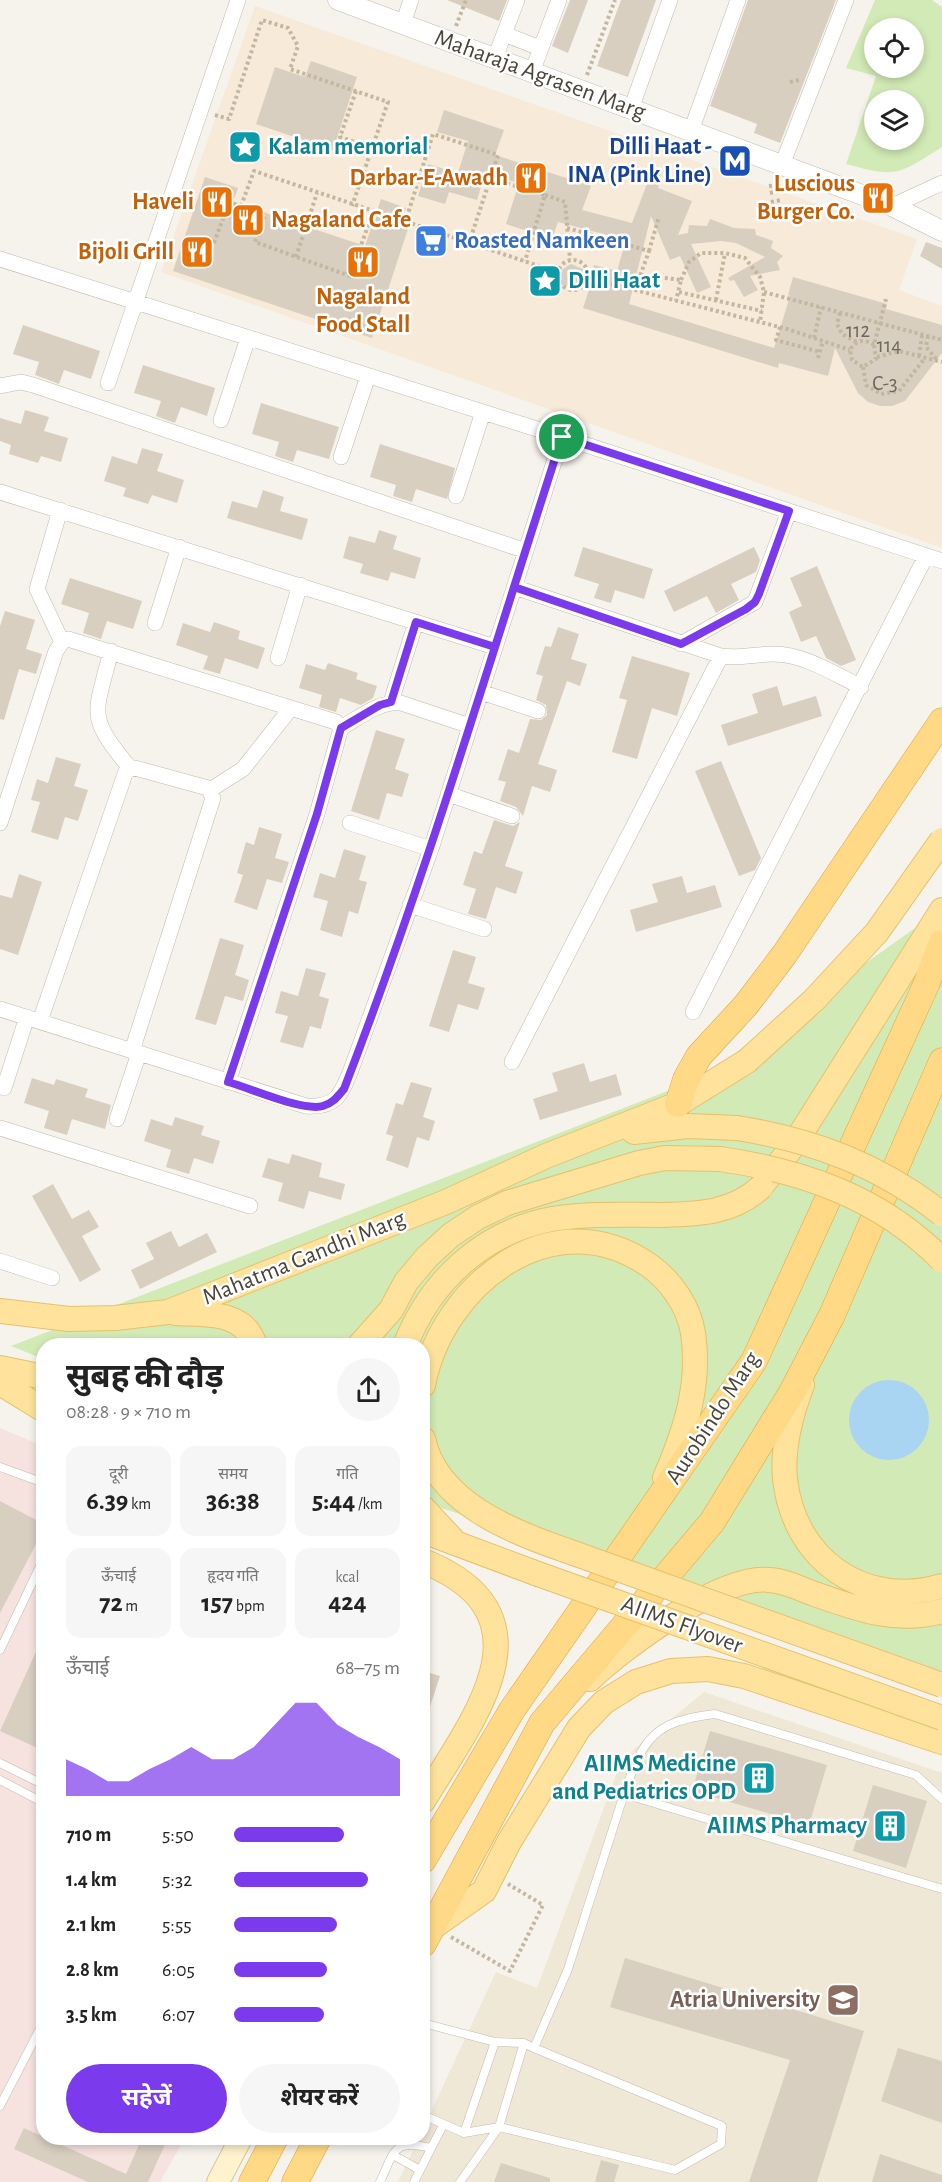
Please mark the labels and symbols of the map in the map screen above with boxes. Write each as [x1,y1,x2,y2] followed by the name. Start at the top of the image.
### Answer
[431,26,649,124] street label: Maharaja Agrasen Marg
[227,129,263,165] place icon: Kalam memorial
[268,135,428,159] place label: Kalam memorial
[568,135,712,187] place label: Dilli Haat - INA (Pink Line)
[717,143,753,179] metro station icon: Dilli Haat - INA (Pink Line)
[513,160,549,196] restaurant icon: Darbar-E-Awadh
[349,166,508,190] place label: Darbar-E-Awadh
[757,172,855,224] place label: Luscious Burger Co.
[860,180,896,216] restaurant icon: Luscious Burger Co.
[199,184,235,220] restaurant icon: Haveli
[132,190,194,214] place label: Haveli
[230,202,266,238] restaurant icon: Nagaland Cafe
[271,208,411,232] place label: Nagaland Cafe
[413,223,449,259] supermarket icon: Roasted Namkeen
[454,229,629,253] place label: Roasted Namkeen
[179,234,215,270] restaurant icon: Bijoli Grill
[78,240,174,264] place label: Bijoli Grill
[345,244,381,280] restaurant icon: Nagaland Food Stall
[527,263,563,299] place icon: Dilli Haat
[568,269,660,293] place label: Dilli Haat
[316,285,410,337] place label: Nagaland Food Stall
[846,320,870,341] house number: 112
[877,335,901,356] house number: 114
[872,373,898,394] house number: C-3
[536,411,587,462] pin
[199,1206,409,1310] street label: Mahatma Gandhi Marg
[661,1347,765,1489] street label: Aurobindo Marg
[618,1592,746,1658] street label: AIIMS Flyover
[552,1752,736,1804] place label: AIIMS Medicine and Pediatrics OPD
[741,1760,777,1796] building icon: AIIMS Medicine and Pediatrics OPD
[872,1808,908,1844] building icon: AIIMS Pharmacy
[707,1814,867,1838] place label: AIIMS Pharmacy
[825,1982,861,2018] school or university icon: Atria University
[670,1988,820,2012] place label: Atria University

